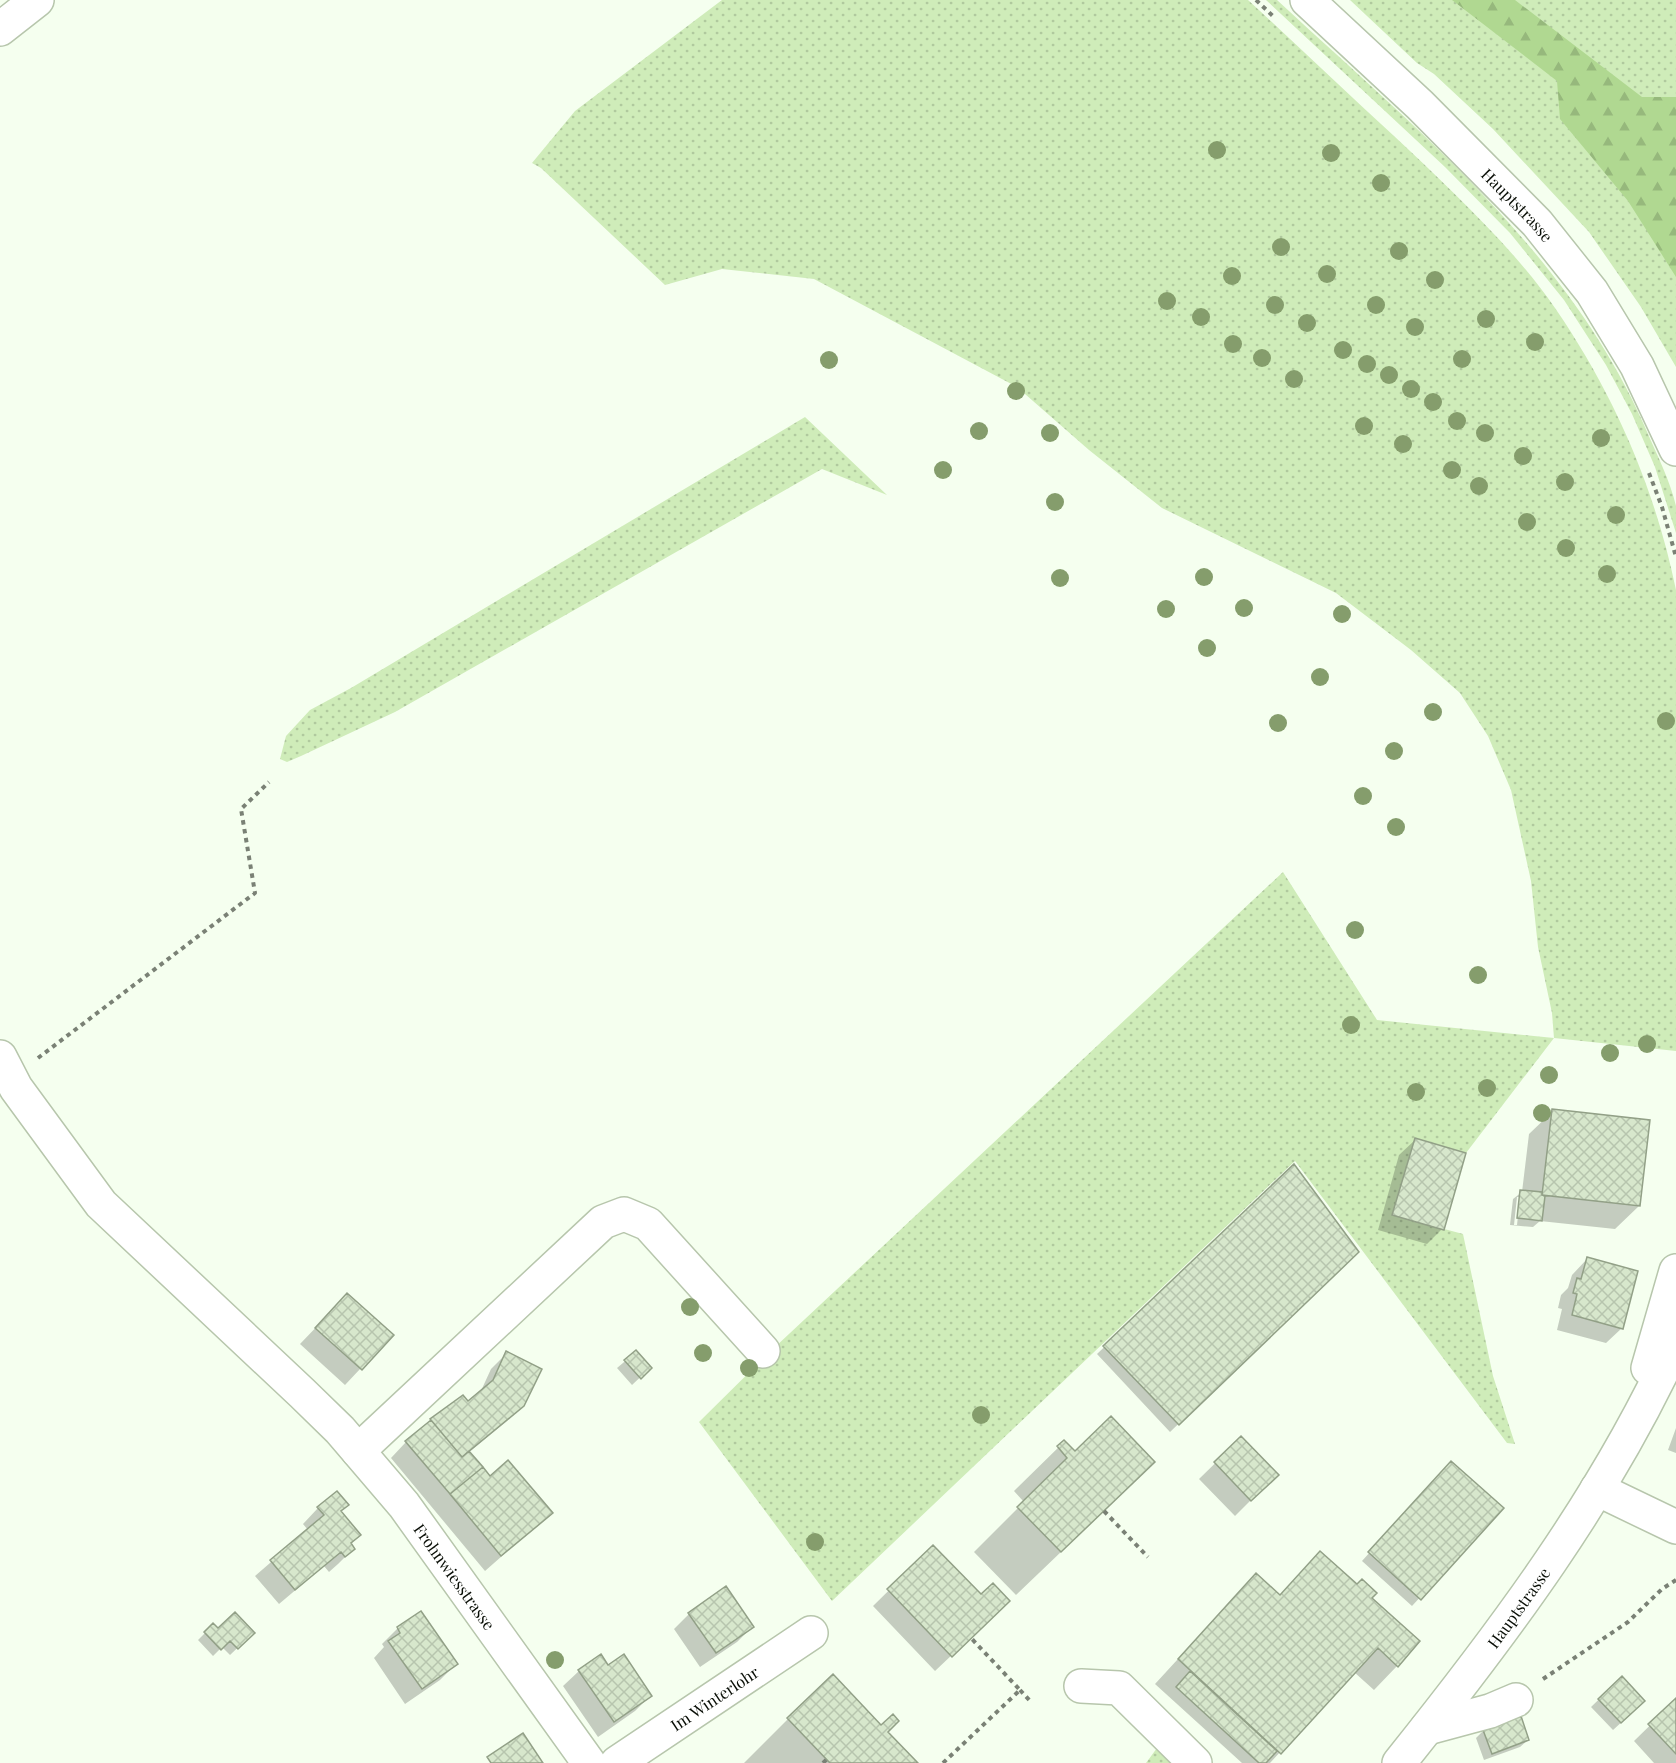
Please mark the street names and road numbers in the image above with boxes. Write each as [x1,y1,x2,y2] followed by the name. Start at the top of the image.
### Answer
[1478,163,1558,246] street label: Hauptstrasse
[410,1519,500,1634] street label: Frohnwiesstrasse
[1482,1563,1554,1652] street label: Hauptstrasse
[666,1661,762,1735] street label: Im Winterlohr

